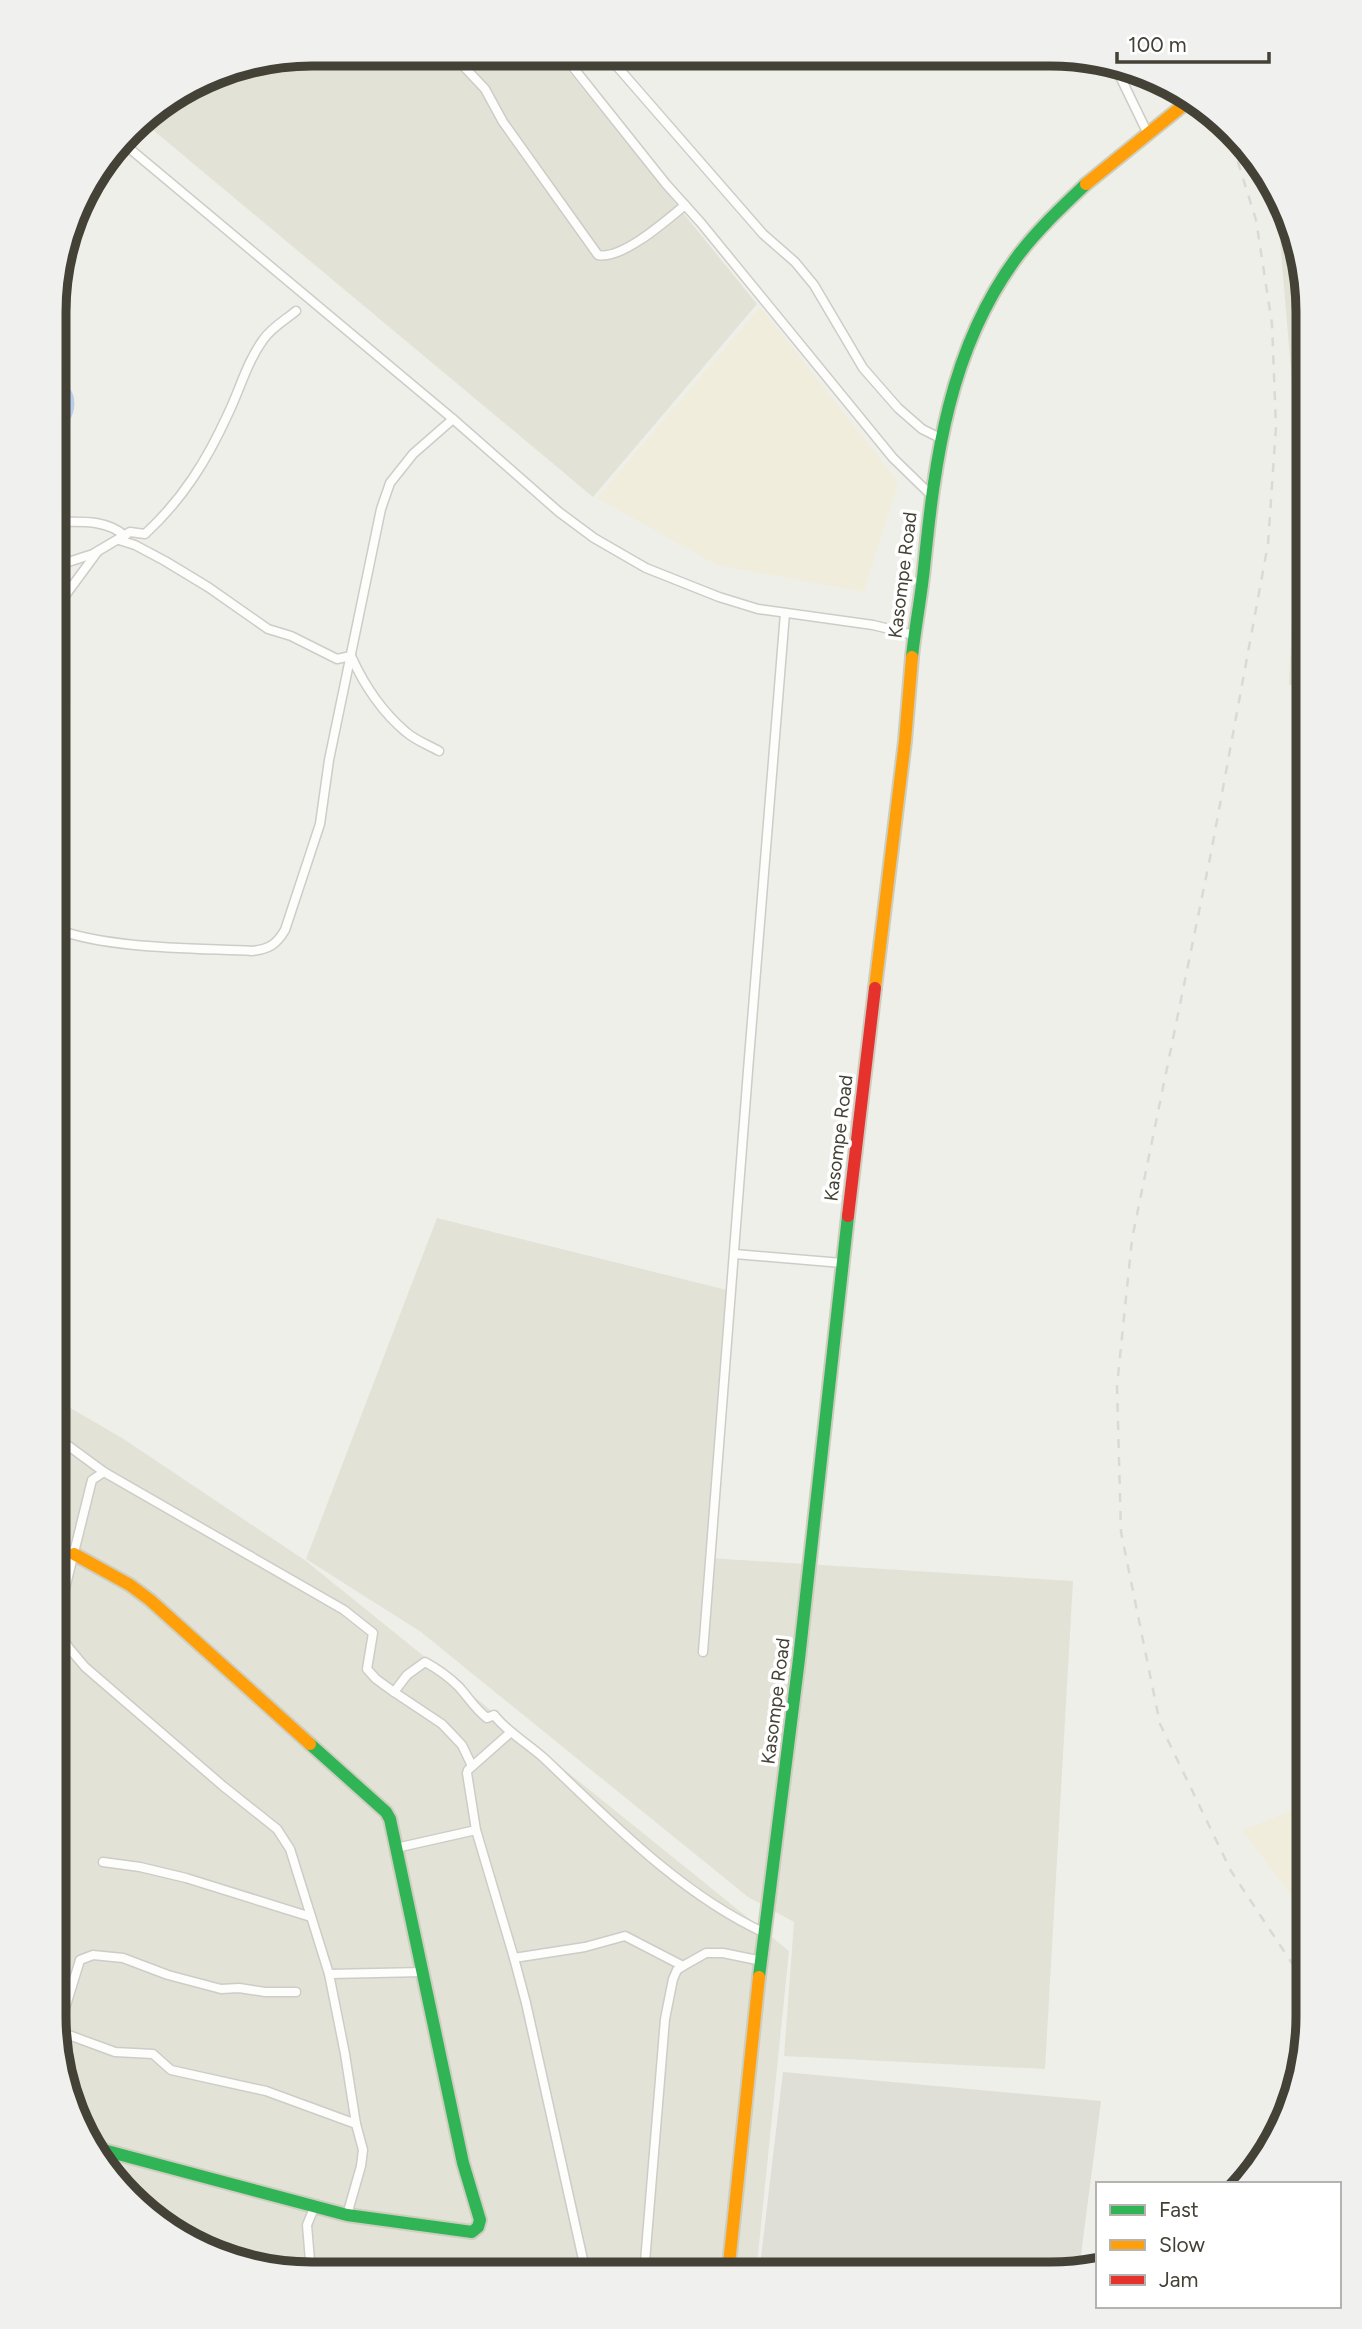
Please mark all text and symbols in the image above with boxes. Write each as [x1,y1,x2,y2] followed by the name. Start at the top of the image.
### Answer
[1117,21,1269,65] scale bar
[1128,32,1187,57] text: 100 m
[883,511,922,640] street label: Kasompe Road
[819,1074,858,1203] street label: Kasompe Road
[756,1637,795,1766] street label: Kasompe Road
[1096,2182,1341,2308] legend
[1159,2197,1199,2222] text: Fast
[1159,2232,1205,2257] text: Slow
[1159,2267,1198,2292] text: Jam

